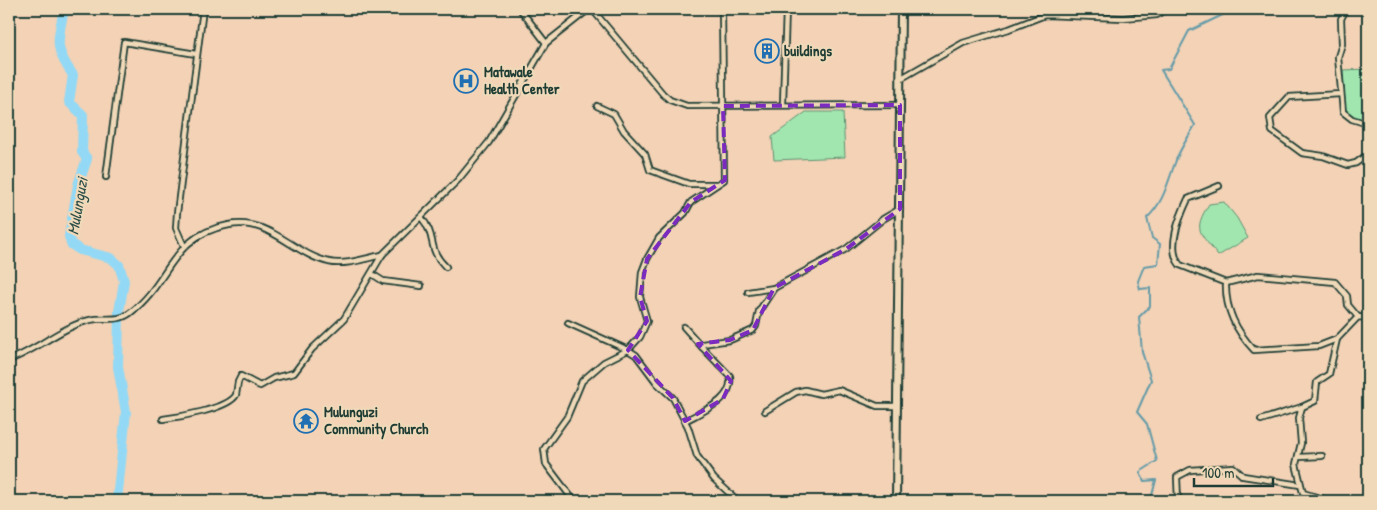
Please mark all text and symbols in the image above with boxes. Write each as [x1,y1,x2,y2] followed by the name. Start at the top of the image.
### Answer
[754,38,780,64] building icon: buildings
[784,40,832,62] place label: buildings
[484,61,560,99] place label: Matawale Health Center
[453,68,479,94] hospital icon: Matawale Health Center
[61,174,93,236] water label: Mulunguzi
[324,401,429,440] place label: Mulunguzi Community Church
[293,408,319,434] temple icon: Mulunguzi Community Church
[1194,455,1273,487] scale bar
[1202,462,1235,483] text: 100 m

